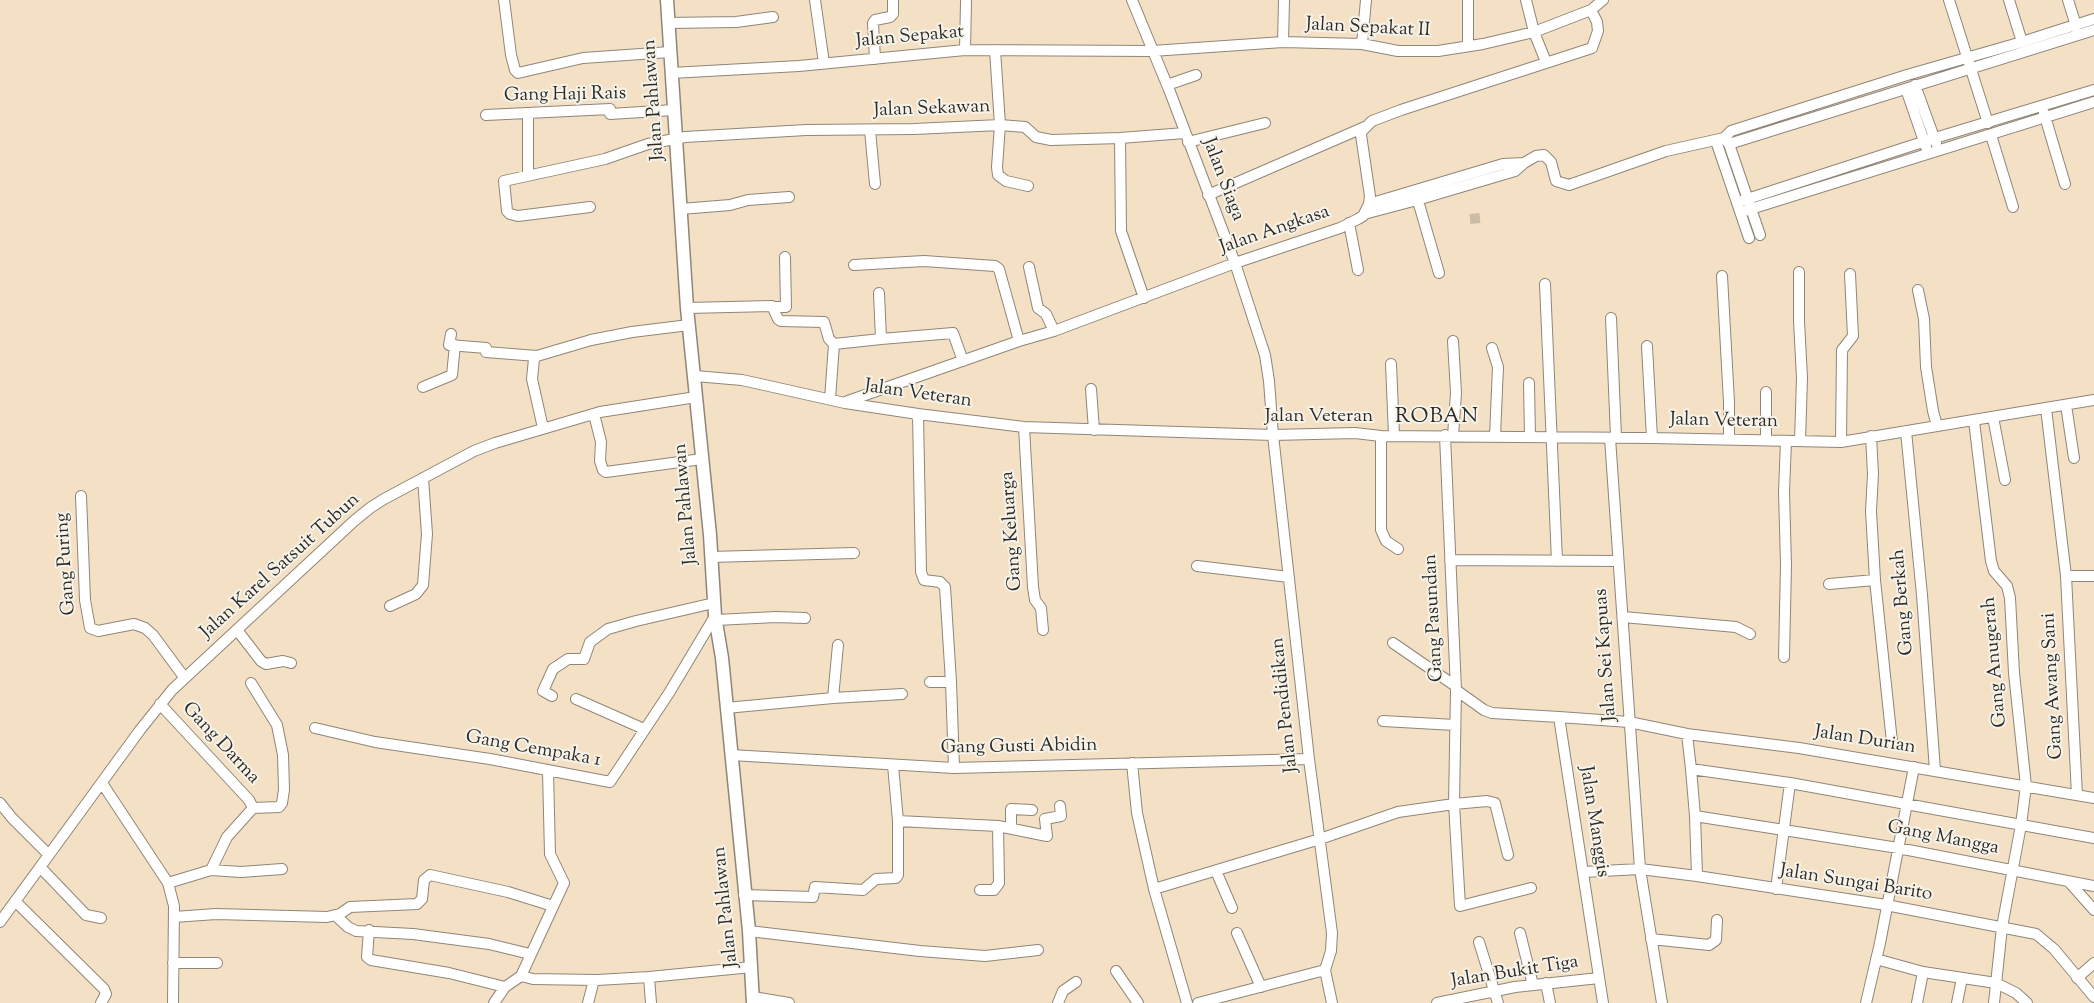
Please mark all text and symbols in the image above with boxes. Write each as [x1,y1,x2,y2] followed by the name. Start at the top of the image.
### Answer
[1305,14,1431,44] street label: Jalan Sepakat II
[855,22,965,54] street label: Jalan Sepakat
[639,38,671,162] street label: Jalan Pahlawan
[504,84,626,108] street label: Gang Haji Rais
[873,97,991,123] street label: Jalan Sekawan
[1196,135,1248,225] street label: Jalan Siaga
[1217,202,1333,260] street label: Jalan Angkasa
[863,376,973,414] street label: Jalan Veteran
[1394,405,1480,431] district label: ROBAN
[1265,407,1373,429] street label: Jalan Veteran
[1670,410,1778,434] street label: Jalan Veteran
[670,442,704,566] street label: Jalan Pahlawan
[997,470,1029,592] street label: Gang Keluarga
[197,489,365,645] street label: Jalan Karel Satsuit Tubun
[52,512,82,616] street label: Gang Puring
[1888,548,1920,656] street label: Gang Berkah
[1420,553,1450,683] street label: Gang Pasundan
[1591,588,1623,722] street label: Jalan Sei Kapuas
[1979,596,2013,728] street label: Gang Anugerah
[2039,612,2069,760] street label: Gang Awang Sani
[1268,636,1304,774] street label: Jalan Pendidikan
[176,698,264,790] street label: Gang Darma
[1813,722,1917,760] street label: Jalan Durian
[464,727,602,773] street label: Gang Cempaka 1
[940,735,1098,761] street label: Gang Gusti Abidin
[1573,765,1613,879] street label: Jalan Manggis
[1885,817,2001,861] street label: Gang Mangga
[709,845,745,969] street label: Jalan Pahlawan
[1778,861,1934,907] street label: Jalan Sungai Barito
[1450,952,1580,994] street label: Jalan Bukit Tiga

